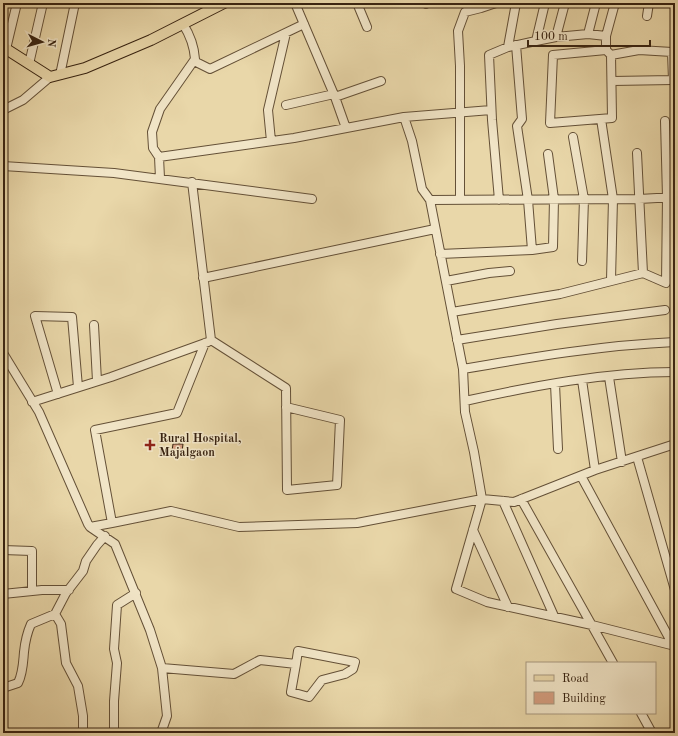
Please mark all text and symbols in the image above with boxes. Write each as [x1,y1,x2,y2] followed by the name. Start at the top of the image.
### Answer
[22,22,62,62] north arrow
[528,22,650,48] scale bar
[534,31,568,43] text: 100 m
[44,38,56,48] text: N
[159,433,241,459] place label: Rural Hospital, Majalgaon
[144,439,156,451] marker: Rural Hospital, Majalgaon
[526,662,656,714] legend
[562,673,589,685] text: Road
[562,693,606,705] text: Building

